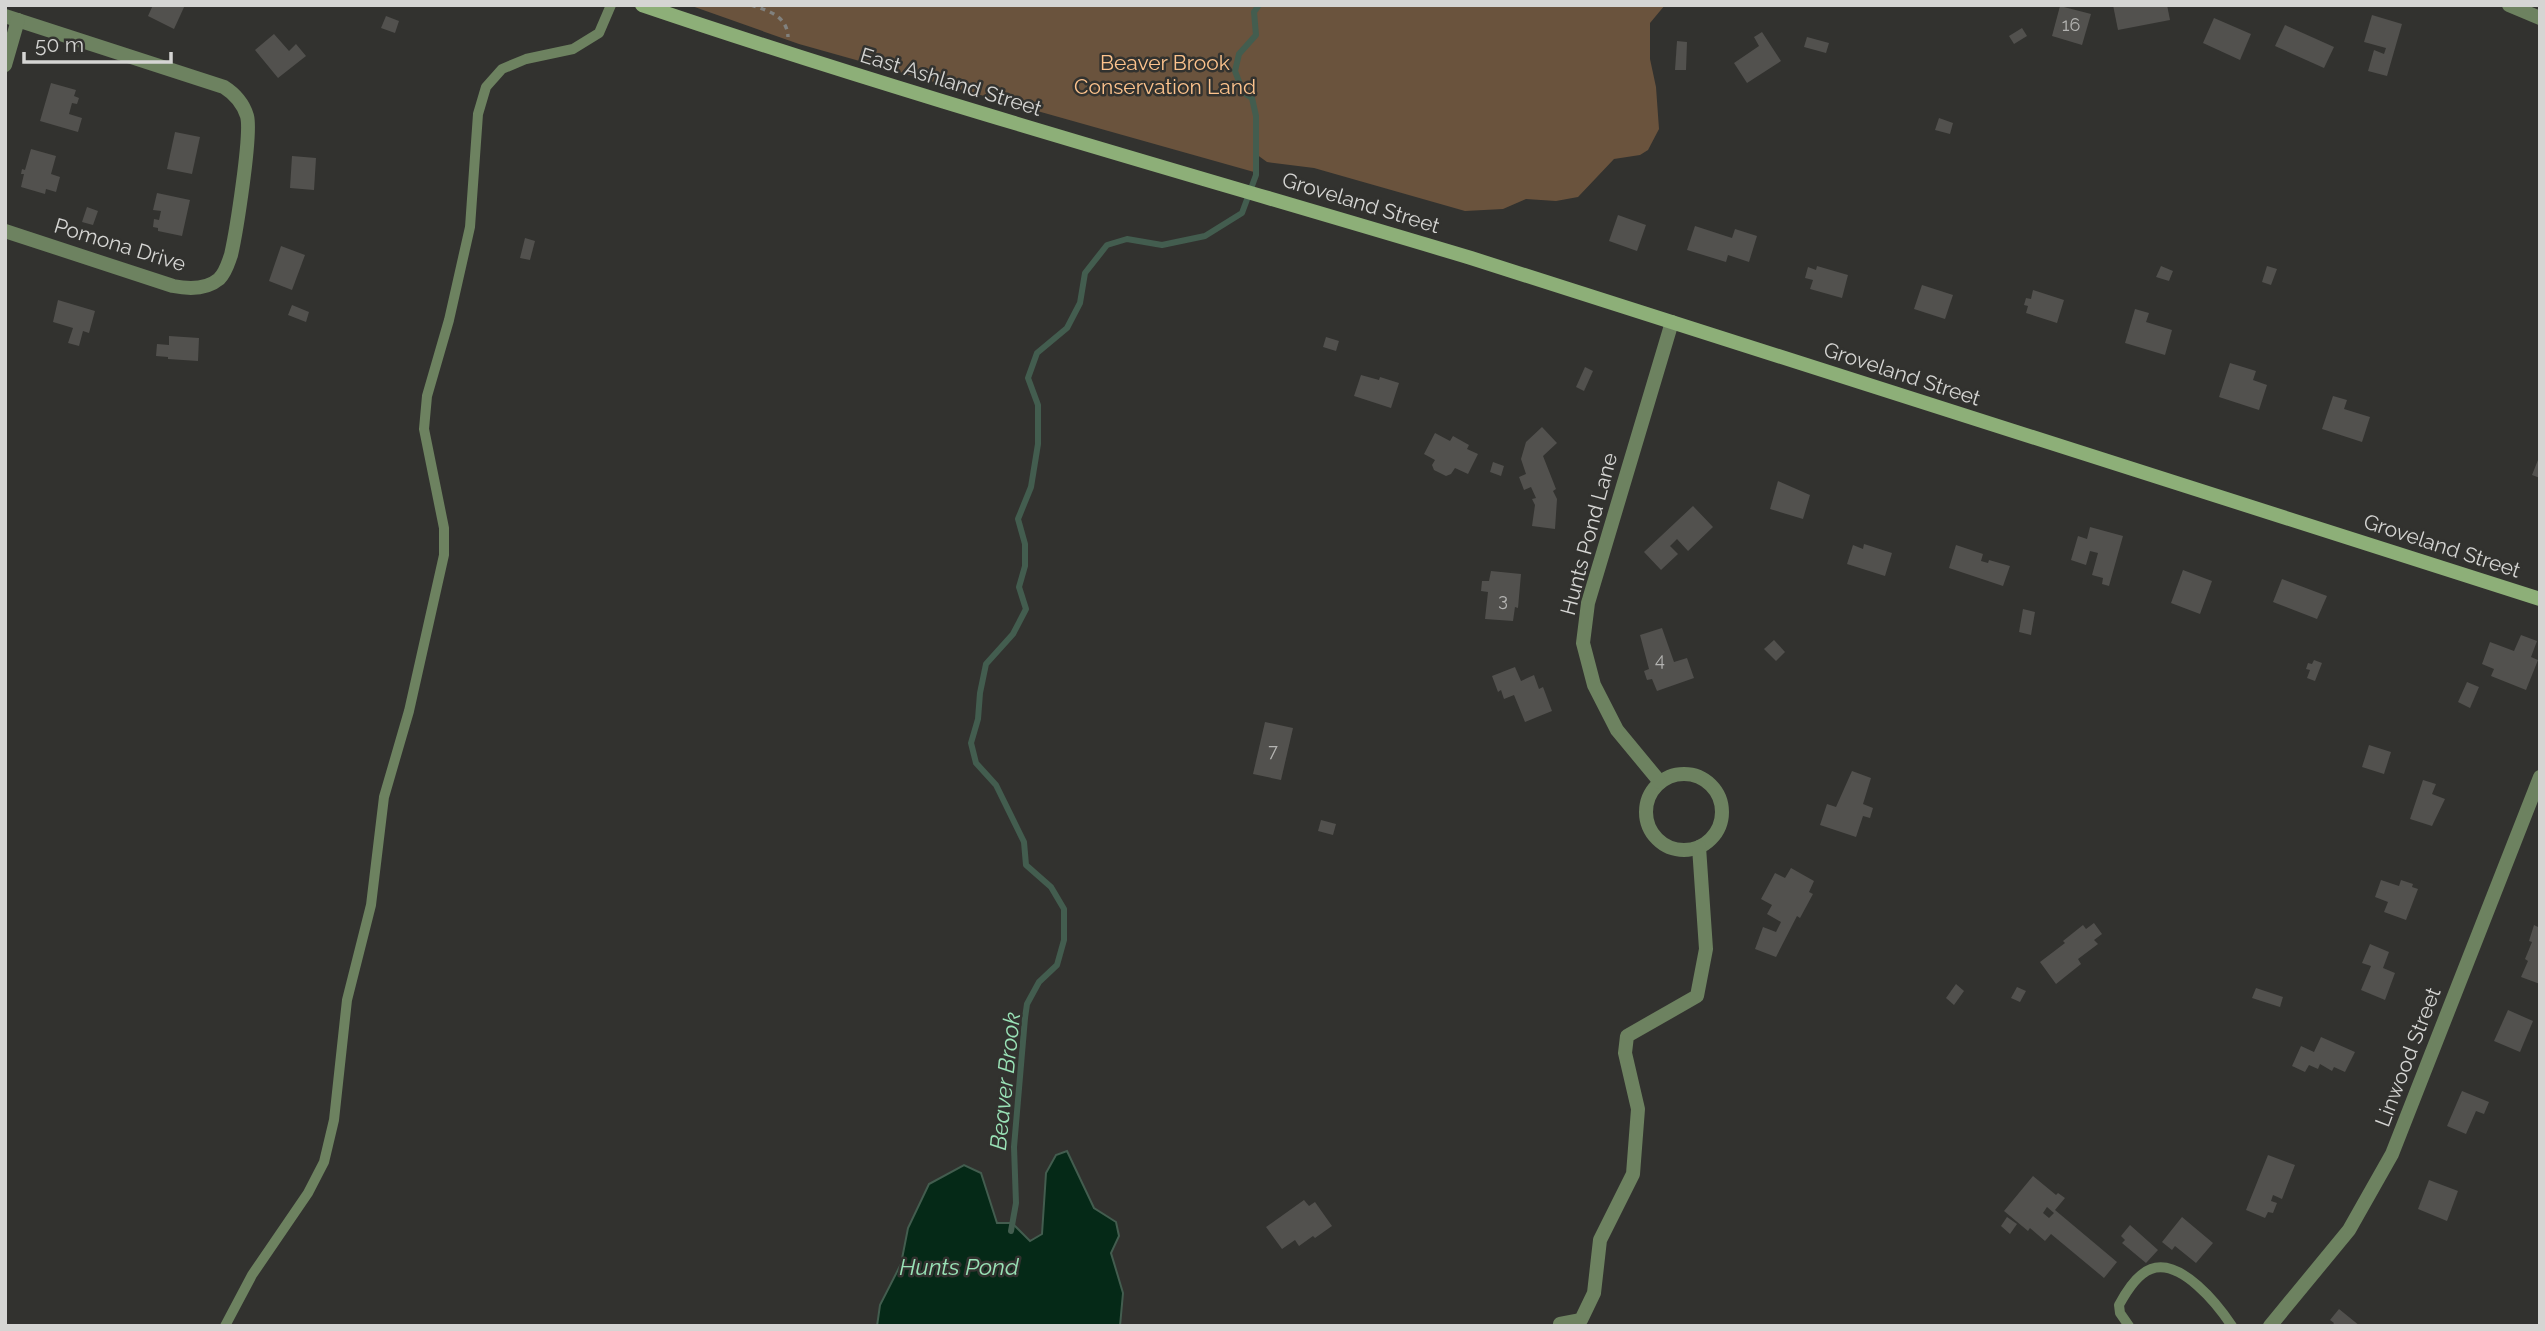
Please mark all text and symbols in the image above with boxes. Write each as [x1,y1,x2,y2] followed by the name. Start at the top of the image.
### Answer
[2062,14,2080,35] house number: 16
[24,21,172,65] scale bar
[35,32,84,57] text: 50 m
[857,42,1045,121] street label: East Ashland Street
[1074,50,1256,99] park label: Beaver Brook Conservation Land
[1279,167,1443,238] street label: Groveland Street
[51,213,189,276] street label: Pomona Drive
[1821,336,1984,411] street label: Groveland Street
[1555,450,1622,618] street label: Hunts Pond Lane
[2361,508,2524,583] street label: Groveland Street
[1498,589,1508,610] house number: 3
[1655,649,1665,670] house number: 4
[1268,740,1278,761] house number: 7
[2369,984,2446,1130] street label: Linwood Street
[984,1011,1025,1151] water label: Beaver Brook
[899,1253,1020,1280] water label: Hunts Pond

